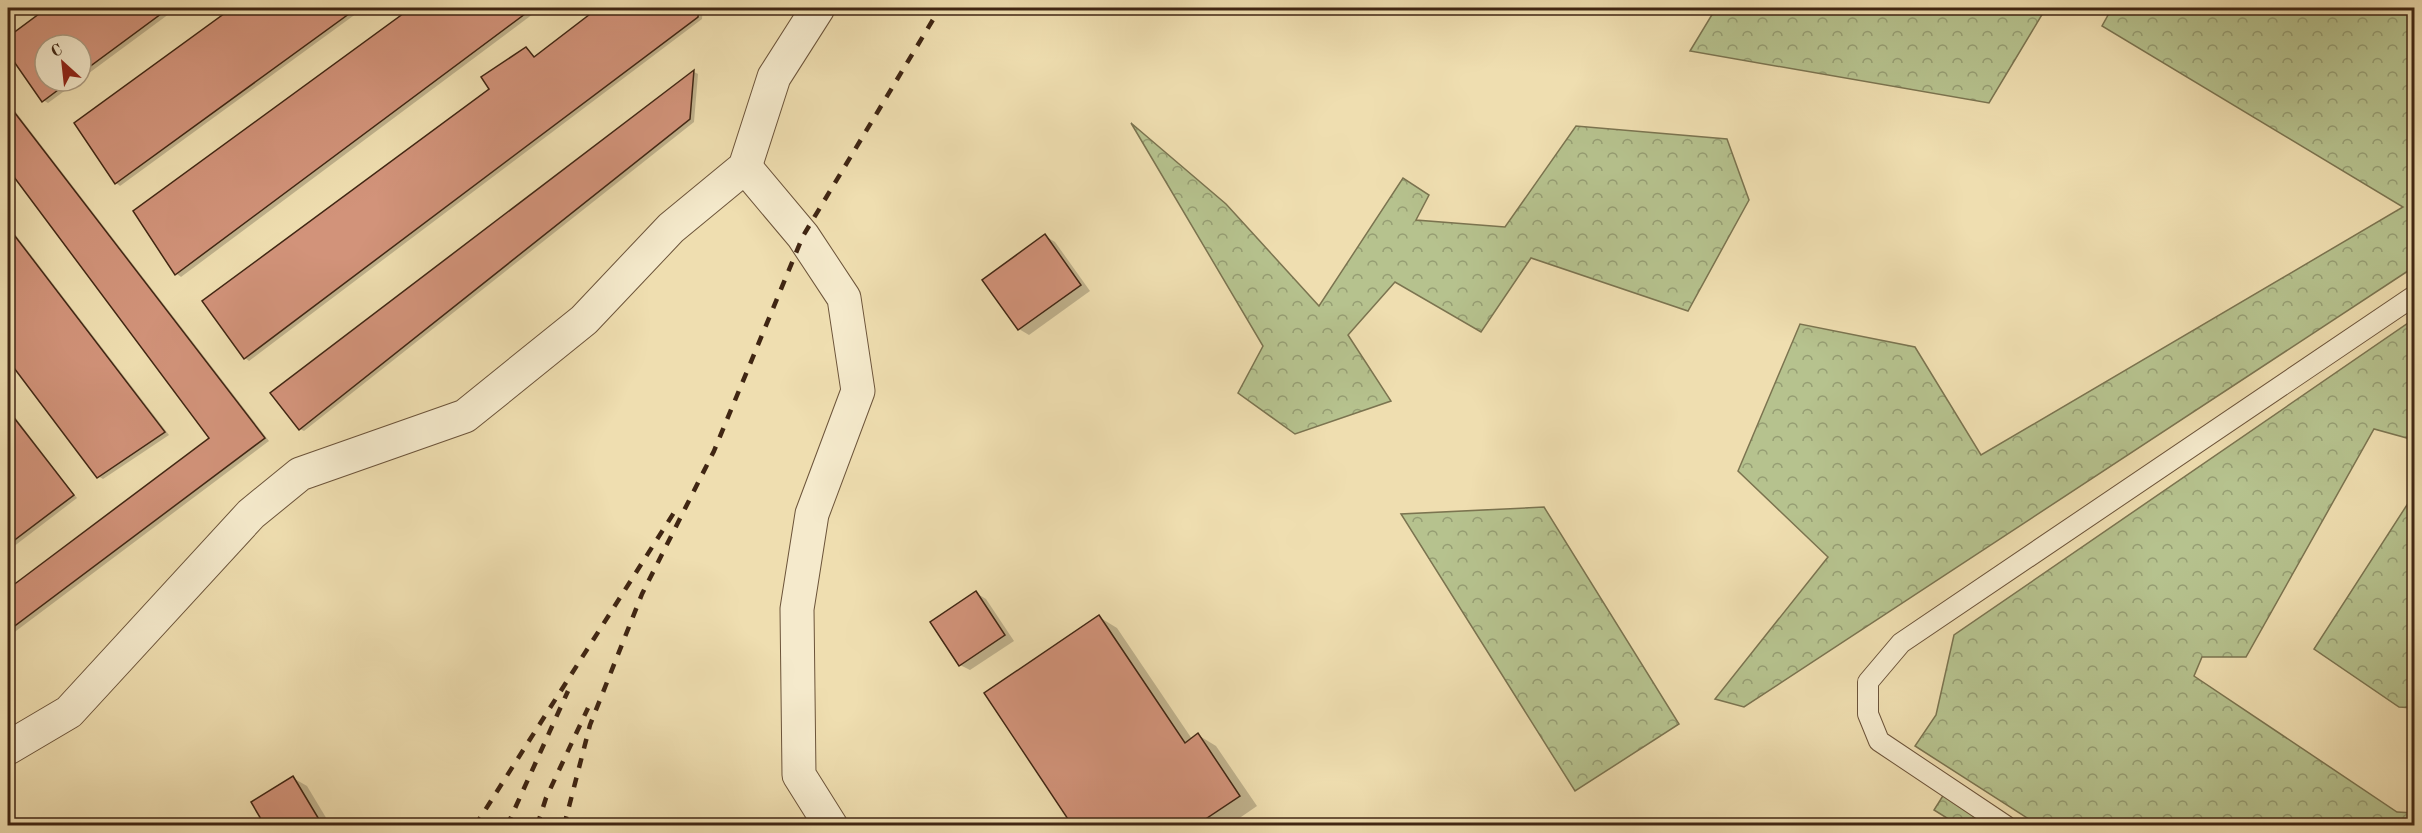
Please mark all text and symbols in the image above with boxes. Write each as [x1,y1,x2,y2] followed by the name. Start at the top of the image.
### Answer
[33,33,93,93] north arrow
[49,42,65,61] text: С

